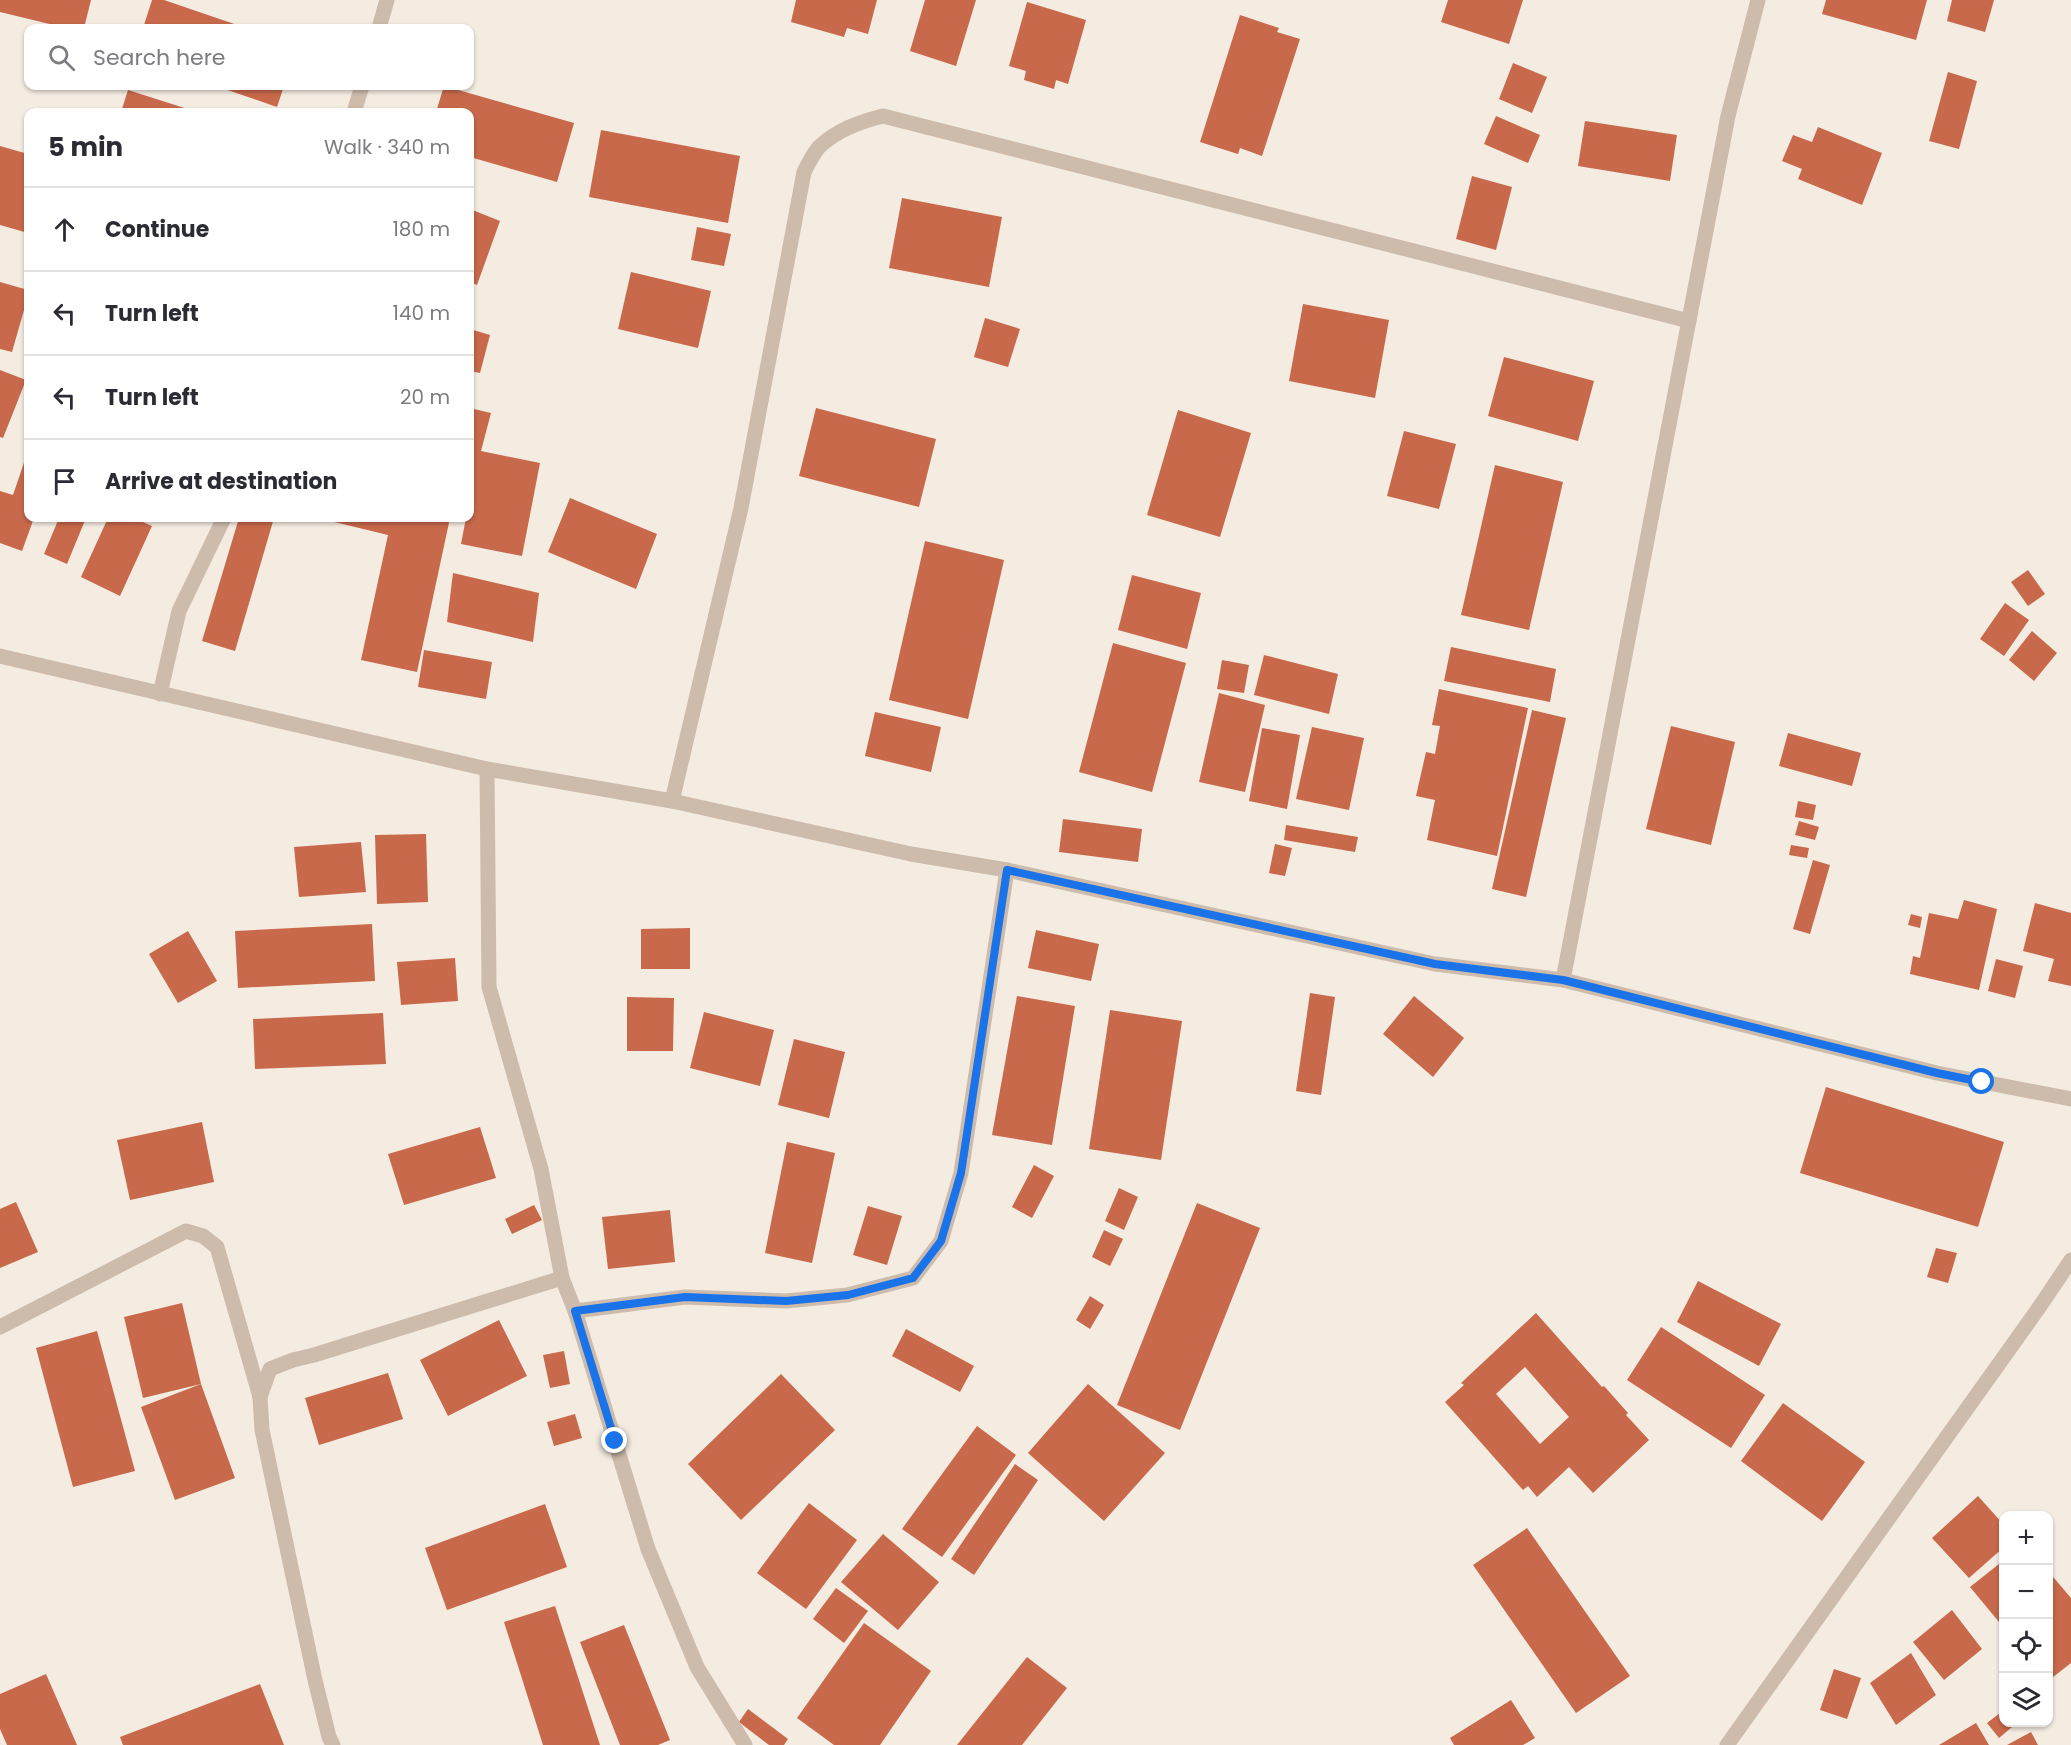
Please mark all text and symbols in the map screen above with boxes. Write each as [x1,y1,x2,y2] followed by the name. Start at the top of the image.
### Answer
[24,24,474,90] search box
[45,41,78,74] icon: search
[93,42,226,73] text: Search here
[48,129,123,165] text: 5 min
[324,133,450,161] text: Walk · 340 m
[48,213,81,246] icon: ahead
[105,214,209,245] text: Continue
[392,215,450,243] text: 180 m
[48,297,81,330] icon: left
[105,298,199,329] text: Turn left
[393,299,450,327] text: 140 m
[48,381,81,414] icon: left
[105,382,199,413] text: Turn left
[400,383,450,411] text: 20 m
[48,465,81,498] icon: arrive
[105,466,337,497] text: Arrive at destination
[1968,1068,1994,1094] route start
[601,1427,627,1453] route end
[1999,1511,2053,1727] map controls
[1999,1511,2053,1565] button: +
[1999,1565,2053,1619] button: −
[1999,1619,2053,1673] button: locate
[1999,1673,2053,1727] button: layers

